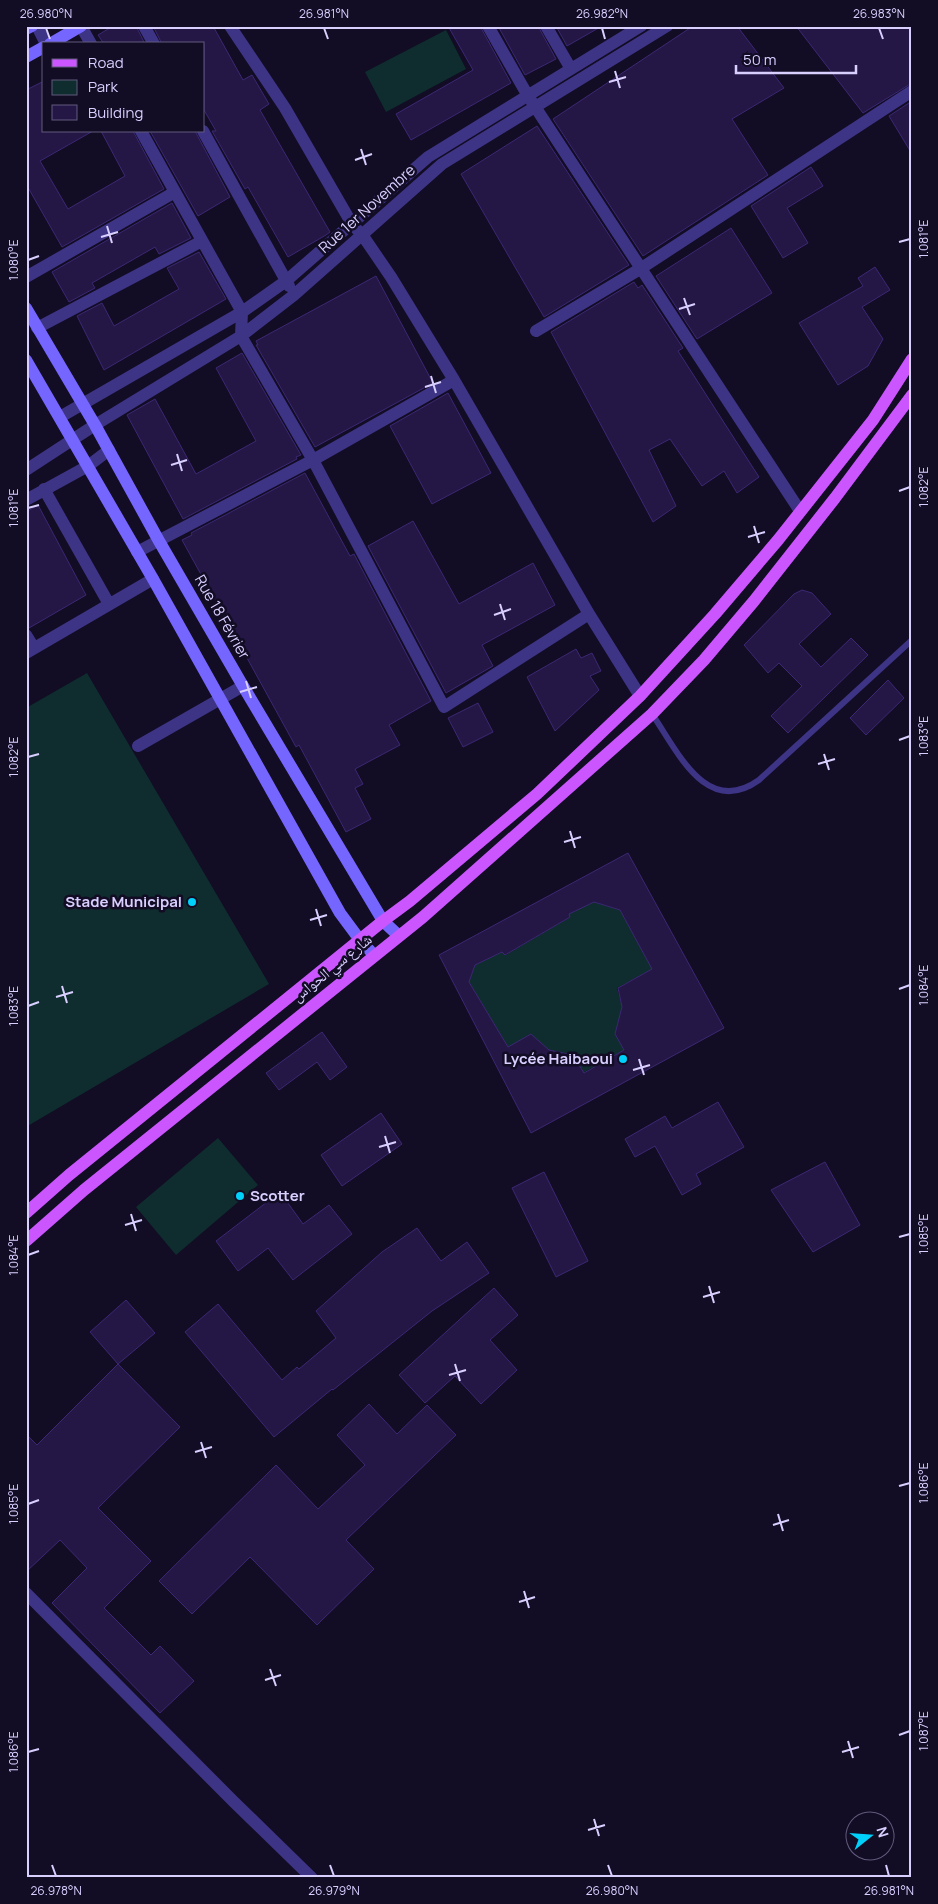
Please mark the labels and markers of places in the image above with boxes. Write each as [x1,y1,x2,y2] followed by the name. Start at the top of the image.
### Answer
[65,891,182,912] place label: Stade Municipal
[186,896,198,908] marker: Stade Municipal
[504,1048,613,1069] place label: Lycée Haibaoui
[617,1053,629,1065] marker: Lycée Haibaoui
[250,1185,305,1206] place label: Scotter
[234,1190,246,1202] marker: Scotter

